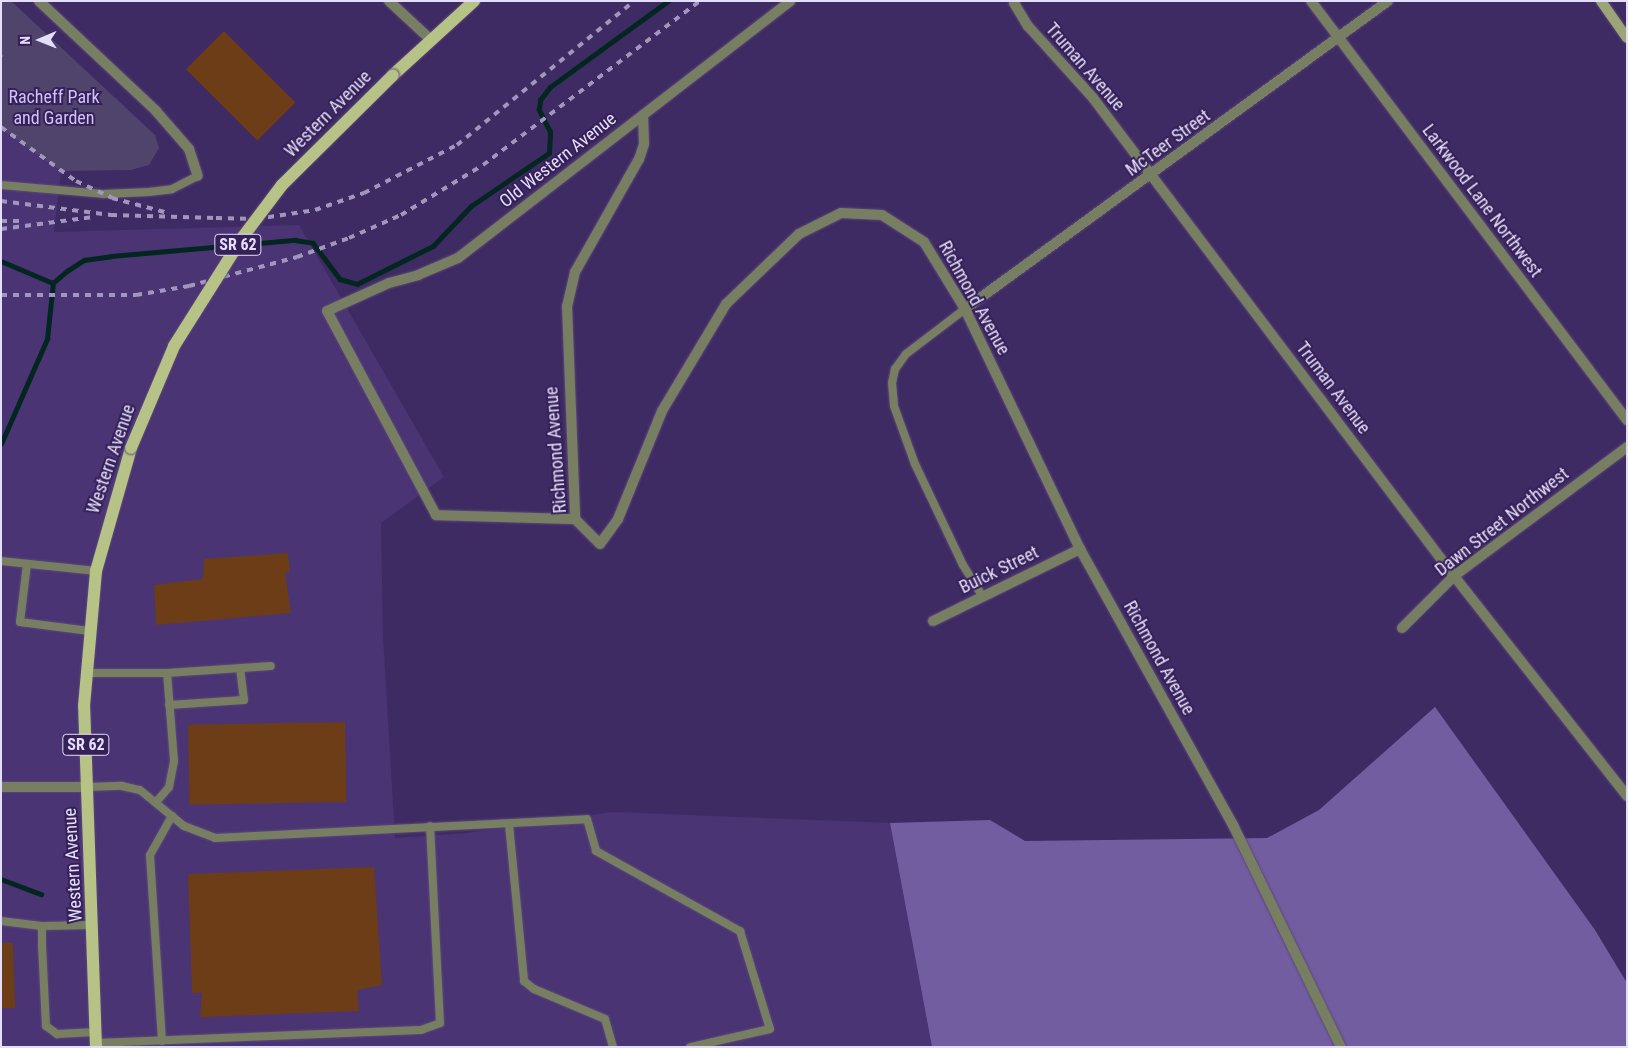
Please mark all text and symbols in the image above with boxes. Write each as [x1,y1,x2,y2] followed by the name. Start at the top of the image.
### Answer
[15,15,65,65] north arrow
[1041,19,1129,115] street label: Truman Avenue
[17,36,33,45] text: N
[280,66,376,162] street label: Western Avenue
[8,87,100,130] park label: Racheff Park and Garden
[1122,105,1214,181] street label: McTeer Street
[495,108,621,212] street label: Old Western Avenue
[1417,120,1547,282] street label: Larkwood Lane Northwest
[214,232,262,258] road number: SR 62
[934,237,1014,359] street label: Richmond Avenue
[1291,338,1375,438] street label: Truman Avenue
[541,386,571,514] street label: Richmond Avenue
[82,402,140,516] street label: Western Avenue
[1431,463,1573,581] street label: Dawn Street Northwest
[956,542,1042,598] street label: Buick Street
[1119,597,1199,719] street label: Richmond Avenue
[62,732,110,758] road number: SR 62
[59,808,87,922] street label: Western Avenue

